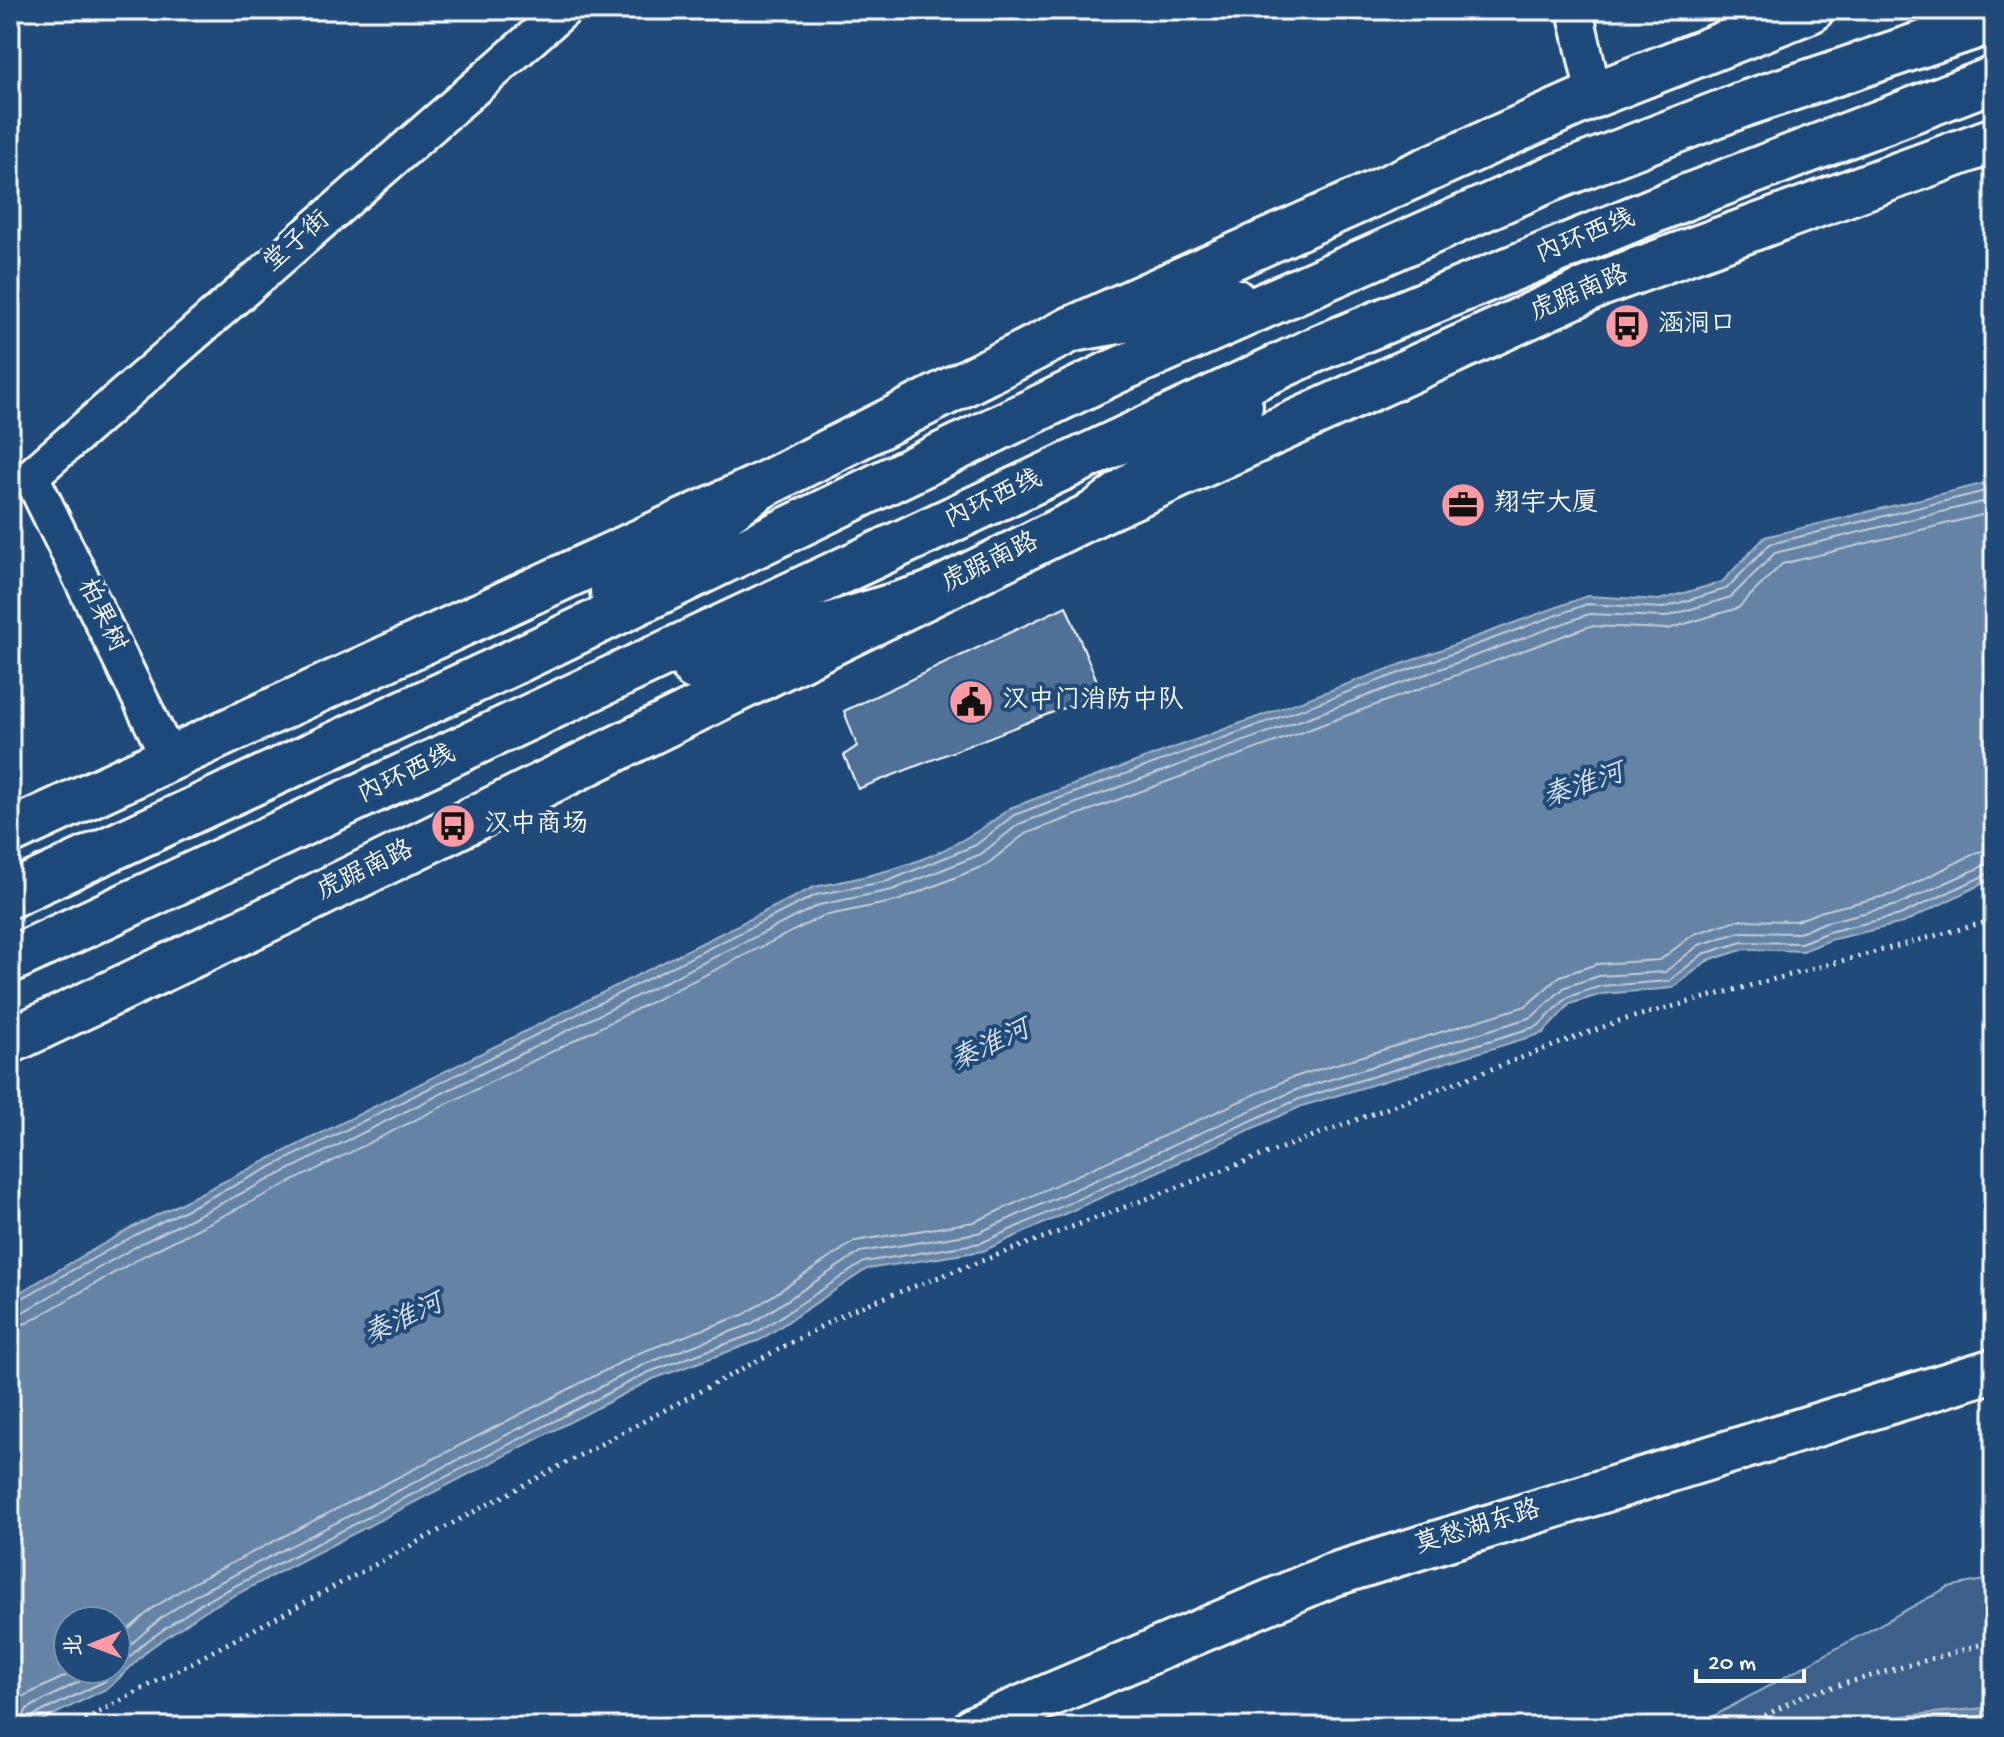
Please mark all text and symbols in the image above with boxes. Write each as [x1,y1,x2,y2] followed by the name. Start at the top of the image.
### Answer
[1531,202,1640,272] street label: 内环西线
[257,204,338,280] street label: 堂子街
[1525,259,1634,330] street label: 虎踞南路
[1603,302,1651,350] bus stop icon: 涵洞口
[1658,311,1736,342] place label: 涵洞口
[939,463,1048,537] street label: 内环西线
[1439,481,1487,529] office icon: 翔宇大厦
[1494,488,1598,521] place label: 翔宇大厦
[937,525,1045,601] street label: 虎踞南路
[69,574,132,658] street label: 柏果树
[947,678,995,726] public building icon: 汉中门消防中队
[1002,685,1184,718] place label: 汉中门消防中队
[352,738,461,812] street label: 内环西线
[1538,755,1633,816] water label: 秦淮河
[429,802,477,850] bus stop icon: 汉中商场
[484,809,588,842] place label: 汉中商场
[312,833,420,909] street label: 虎踞南路
[945,1011,1040,1080] water label: 秦淮河
[358,1285,453,1354] water label: 秦淮河
[1411,1493,1545,1563] street label: 莫愁湖东路
[52,1605,132,1685] north arrow
[1696,1633,1804,1683] scale bar
[63,1634,89,1657] text: 北
[1708,1650,1756,1679] text: 20 m

